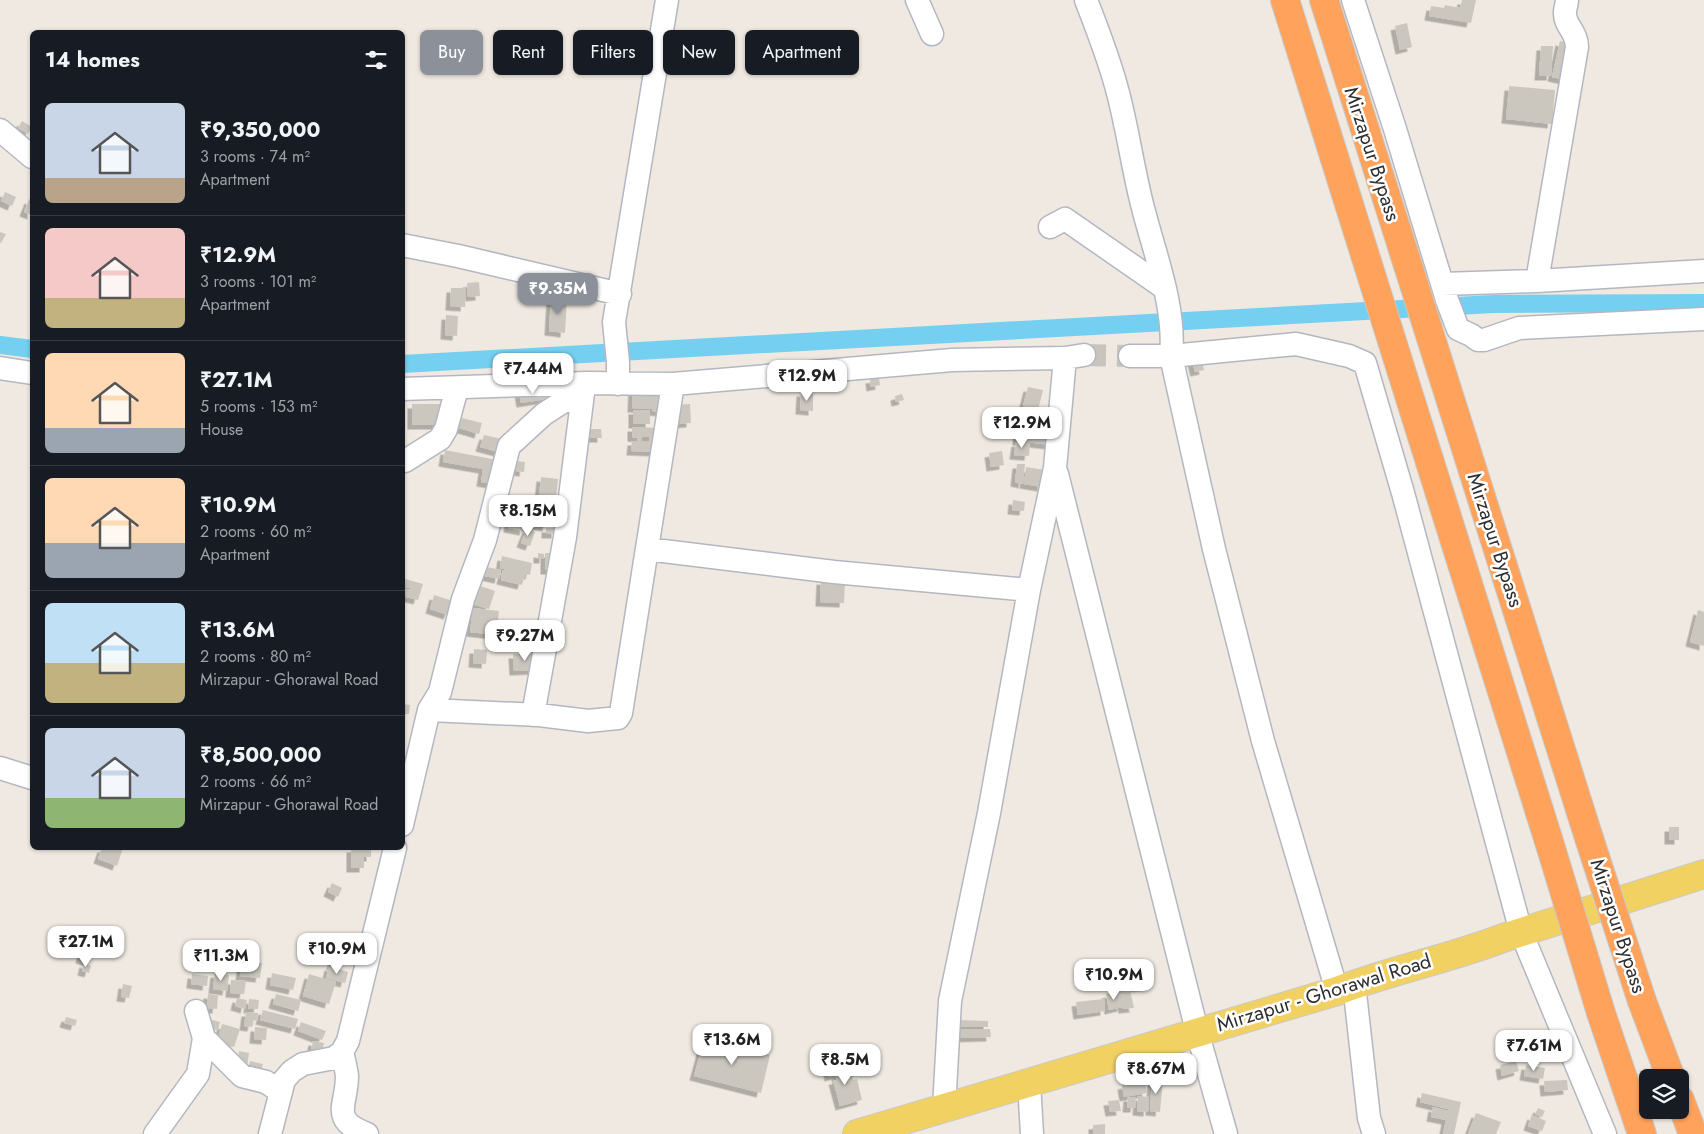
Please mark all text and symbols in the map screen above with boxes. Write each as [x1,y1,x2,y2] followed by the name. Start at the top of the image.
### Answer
[420,30,483,75] chip: Buy
[493,30,563,75] chip: Rent
[573,30,653,75] chip: Filters
[663,30,735,75] chip: New
[745,30,859,75] chip: Apartment
[45,45,140,75] text: 14 homes
[362,46,390,74] icon: filters
[1337,83,1407,225] street label: Mirzapur Bypass
[200,115,320,145] text: ₹9,350,000
[85,123,145,183] icon: home
[200,145,310,168] text: 3 rooms · 74 m²
[200,168,270,191] text: Apartment
[200,240,276,270] text: ₹12.9M
[85,248,145,308] icon: home
[200,270,316,293] text: 3 rooms · 101 m²
[517,272,599,315] pin: ₹9.35M
[529,277,587,300] text: ₹9.35M
[200,293,270,316] text: Apartment
[492,352,574,395] pin: ₹7.44M
[504,357,562,380] text: ₹7.44M
[766,360,848,402] pin: ₹12.9M
[778,364,836,387] text: ₹12.9M
[200,365,273,395] text: ₹27.1M
[85,373,145,433] icon: home
[200,395,318,418] text: 5 rooms · 153 m²
[981,406,1063,449] pin: ₹12.9M
[993,411,1051,434] text: ₹12.9M
[200,418,243,441] text: House
[1460,469,1530,611] street label: Mirzapur Bypass
[200,490,276,520] text: ₹10.9M
[487,494,569,537] pin: ₹8.15M
[85,498,145,558] icon: home
[500,499,556,522] text: ₹8.15M
[200,520,312,543] text: 2 rooms · 60 m²
[200,543,270,566] text: Apartment
[200,615,275,645] text: ₹13.6M
[484,620,566,662] pin: ₹9.27M
[85,623,145,683] icon: home
[496,624,554,647] text: ₹9.27M
[200,645,311,668] text: 2 rooms · 80 m²
[200,668,378,691] text: Mirzapur - Ghorawal Road
[200,740,322,770] text: ₹8,500,000
[85,748,145,808] icon: home
[200,770,311,793] text: 2 rooms · 66 m²
[200,793,378,816] text: Mirzapur - Ghorawal Road
[1583,855,1653,997] street label: Mirzapur Bypass
[45,926,127,968] pin: ₹27.1M
[58,930,114,953] text: ₹27.1M
[296,932,378,975] pin: ₹10.9M
[308,937,366,960] text: ₹10.9M
[180,940,262,982] pin: ₹11.3M
[194,944,248,967] text: ₹11.3M
[1213,947,1435,1039] street label: Mirzapur - Ghorawal Road
[1073,958,1155,1001] pin: ₹10.9M
[1085,963,1143,986] text: ₹10.9M
[691,1024,773,1066] pin: ₹13.6M
[703,1028,761,1051] text: ₹13.6M
[1493,1030,1575,1072] pin: ₹7.61M
[1506,1034,1562,1057] text: ₹7.61M
[810,1044,880,1086] pin: ₹8.5M
[821,1048,869,1071] text: ₹8.5M
[1115,1052,1197,1095] pin: ₹8.67M
[1127,1057,1185,1080] text: ₹8.67M
[1639,1069,1689,1119] map controls
[1639,1069,1689,1119] button: layers

